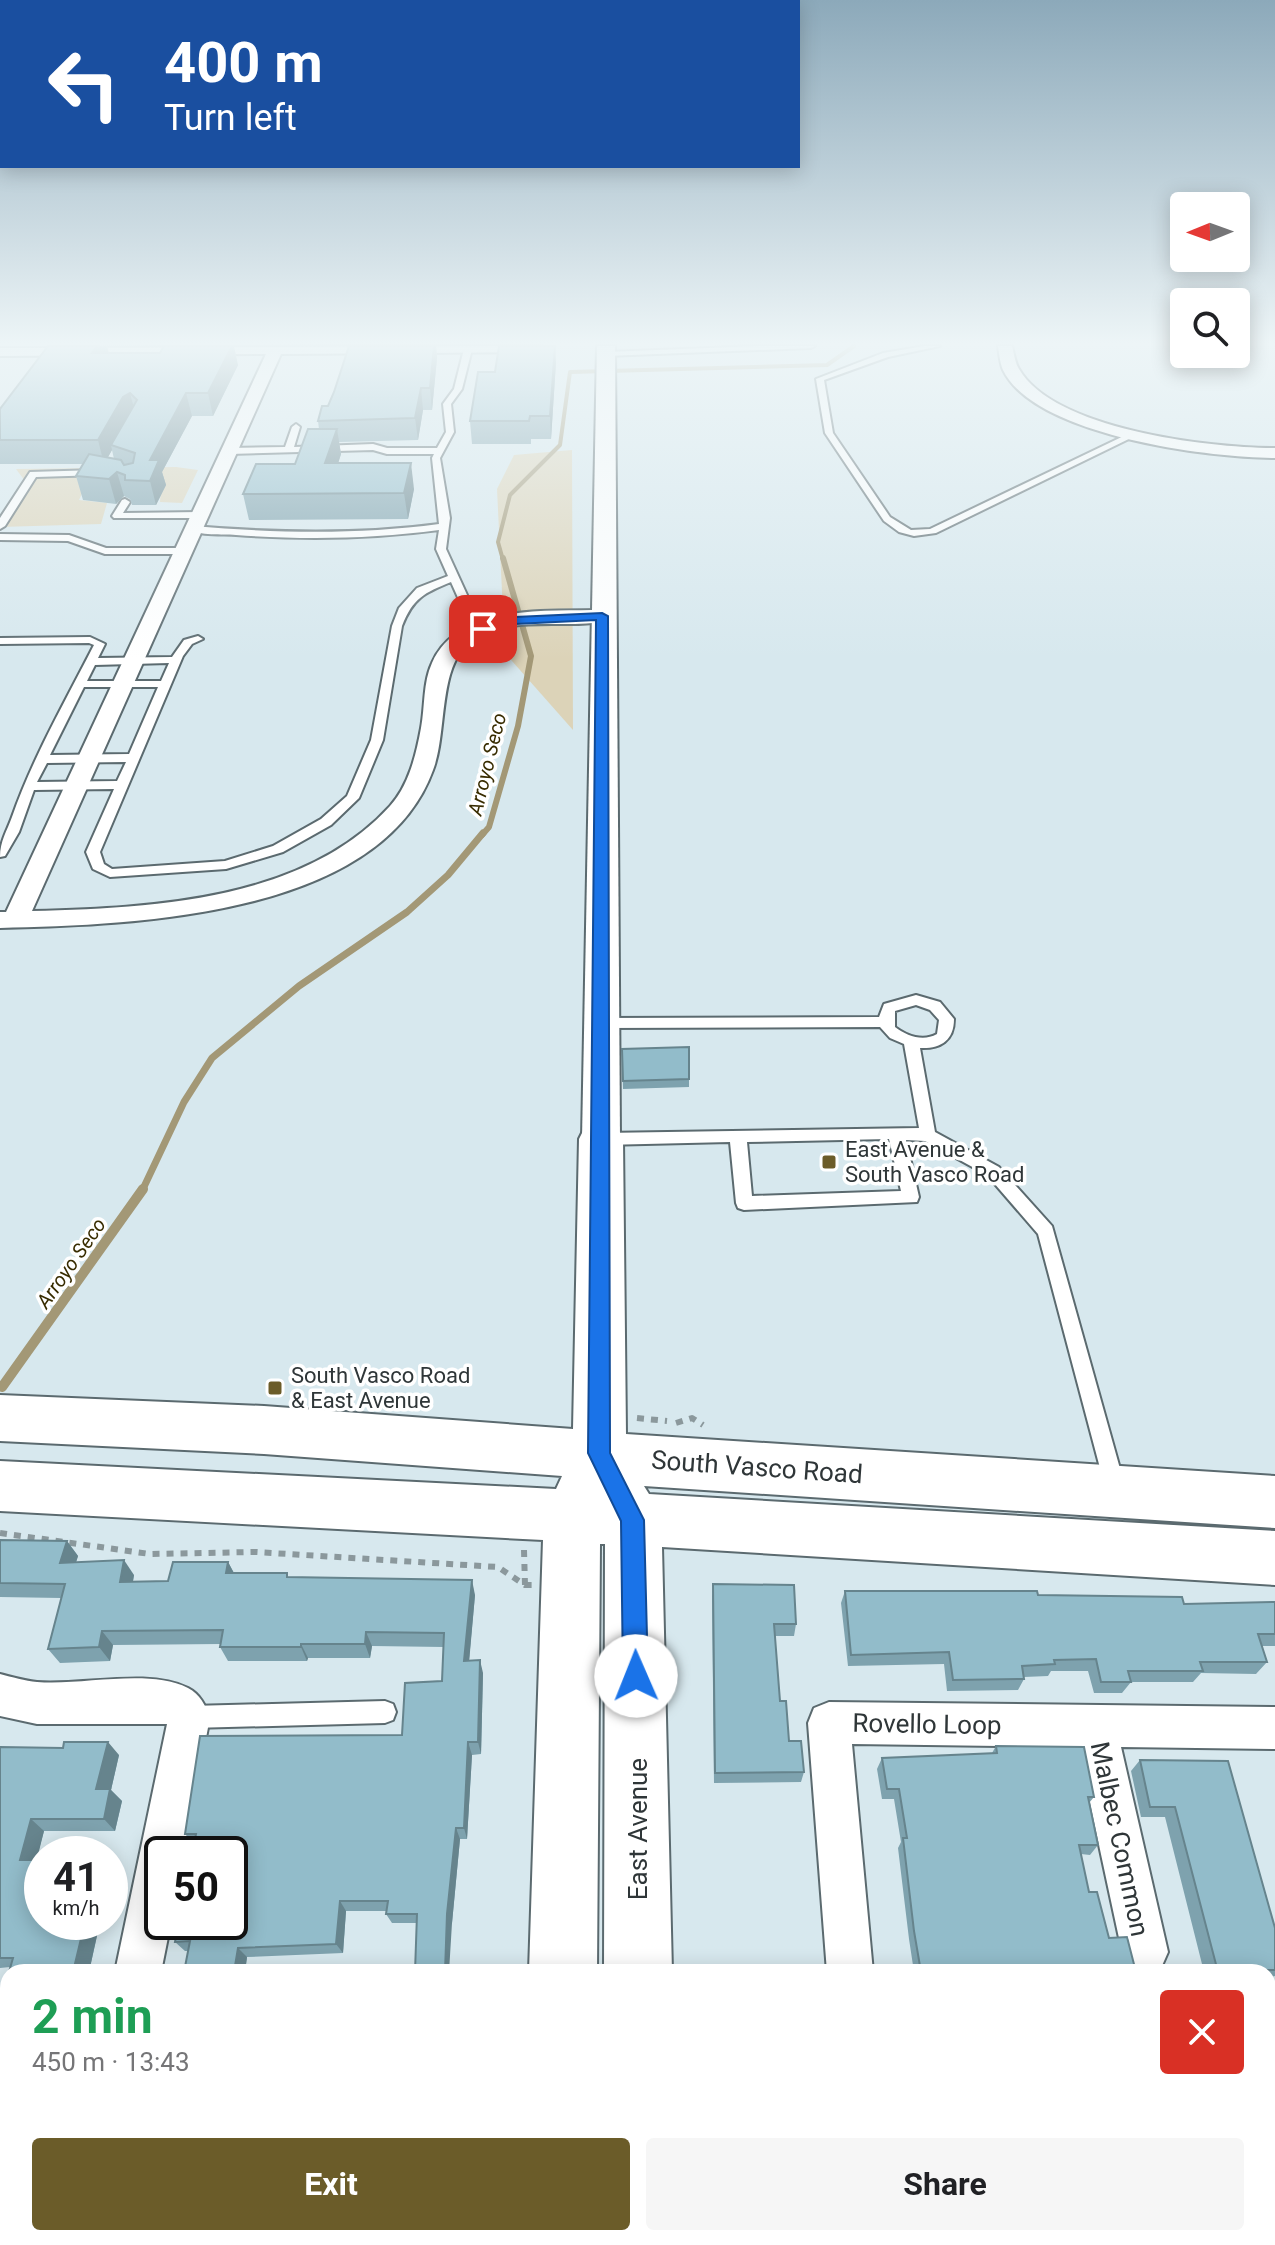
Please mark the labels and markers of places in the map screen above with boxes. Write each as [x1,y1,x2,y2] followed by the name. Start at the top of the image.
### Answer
[449,595,517,663] pin
[845,1137,1024,1187] place label: East Avenue & South Vasco Road
[820,1153,838,1171] marker: East Avenue & South Vasco Road
[291,1363,470,1413] place label: South Vasco Road & East Avenue
[266,1379,284,1397] marker: South Vasco Road & East Avenue

